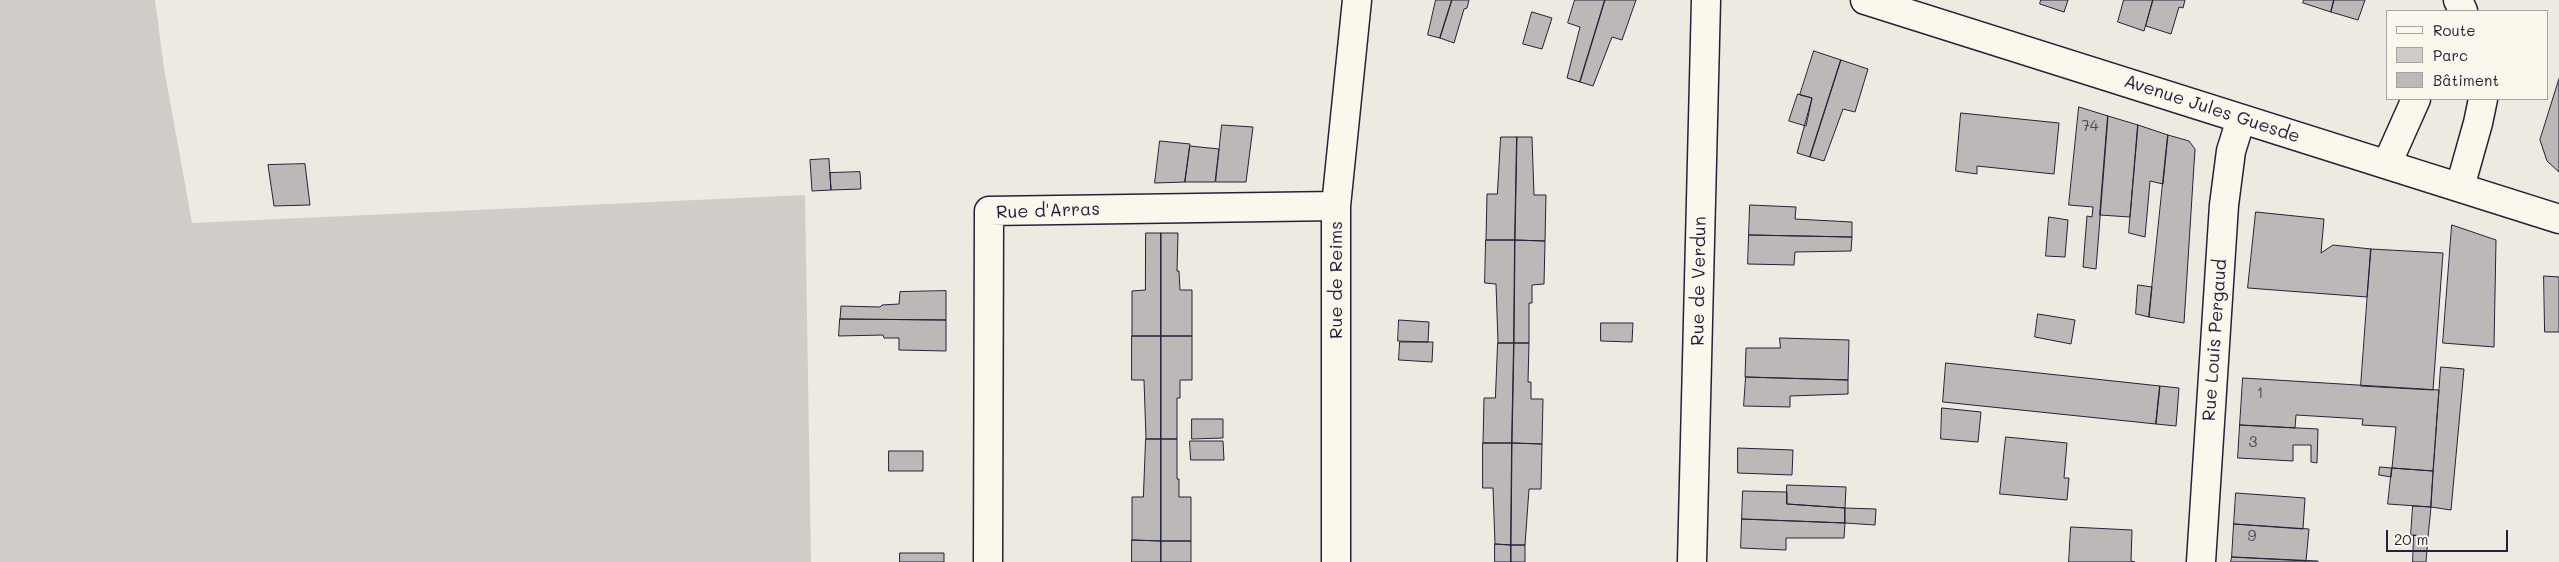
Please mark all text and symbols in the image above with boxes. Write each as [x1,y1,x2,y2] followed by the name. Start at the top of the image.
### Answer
[2386,10,2549,100] legend
[2433,20,2476,40] text: Route
[2433,45,2468,65] text: Parc
[2121,70,2303,148] street label: Avenue Jules Guesde
[2433,70,2499,90] text: Bâtiment
[2081,117,2099,135] house number: 74
[996,198,1100,224] street label: Rue d'Arras
[1687,216,1711,346] street label: Rue de Verdun
[1325,221,1347,339] street label: Rue de Reims
[2199,258,2231,422] street label: Rue Louis Pergaud
[2257,384,2263,402] house number: 1
[2249,433,2257,451] house number: 3
[2389,520,2512,552] scale bar
[2248,527,2256,545] house number: 9
[2394,529,2428,549] text: 20 m

